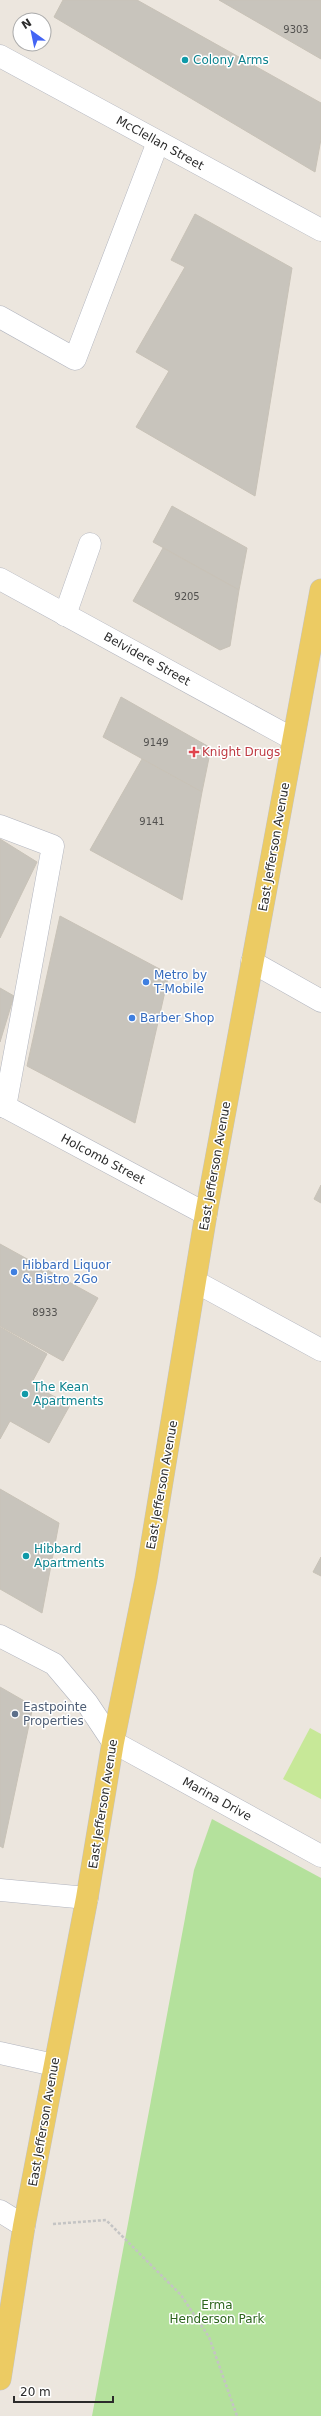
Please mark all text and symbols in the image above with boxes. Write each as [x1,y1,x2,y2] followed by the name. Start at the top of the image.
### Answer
[12,12,52,52] north arrow
[19,16,34,32] text: N
[283,24,309,35] house number: 9303
[193,53,269,67] place label: Colony Arms
[180,55,190,65] marker: Colony Arms
[114,113,206,173] street label: McClellan Street
[174,591,200,602] house number: 9205
[101,629,193,689] street label: Belvidere Street
[143,737,169,748] house number: 9149
[202,745,280,759] place label: Knight Drugs
[189,747,199,757] marker: Knight Drugs
[256,781,292,913] street label: East Jefferson Avenue
[139,816,165,827] house number: 9141
[153,968,207,996] place label: Metro by T-Mobile
[141,977,151,987] marker: Metro by T-Mobile
[140,1011,214,1025] place label: Barber Shop
[127,1013,137,1023] marker: Barber Shop
[197,1100,233,1232] street label: East Jefferson Avenue
[59,1131,148,1187] street label: Holcomb Street
[22,1258,111,1286] place label: Hibbard Liquor & Bistro 2Go
[9,1267,19,1277] marker: Hibbard Liquor & Bistro 2Go
[32,1307,58,1318] house number: 8933
[32,1380,103,1408] place label: The Kean Apartments
[20,1389,30,1399] marker: The Kean Apartments
[144,1419,180,1551] street label: East Jefferson Avenue
[34,1542,104,1570] place label: Hibbard Apartments
[21,1551,31,1561] marker: Hibbard Apartments
[23,1700,87,1728] place label: Eastpointe Properties
[10,1709,20,1719] marker: Eastpointe Properties
[86,1738,120,1870] street label: East Jefferson Avenue
[180,1774,254,1824] street label: Marina Drive
[26,2056,62,2188] street label: East Jefferson Avenue
[170,2298,264,2326] park label: Erma Henderson Park
[14,2378,113,2404] scale bar
[20,2385,51,2399] text: 20 m

